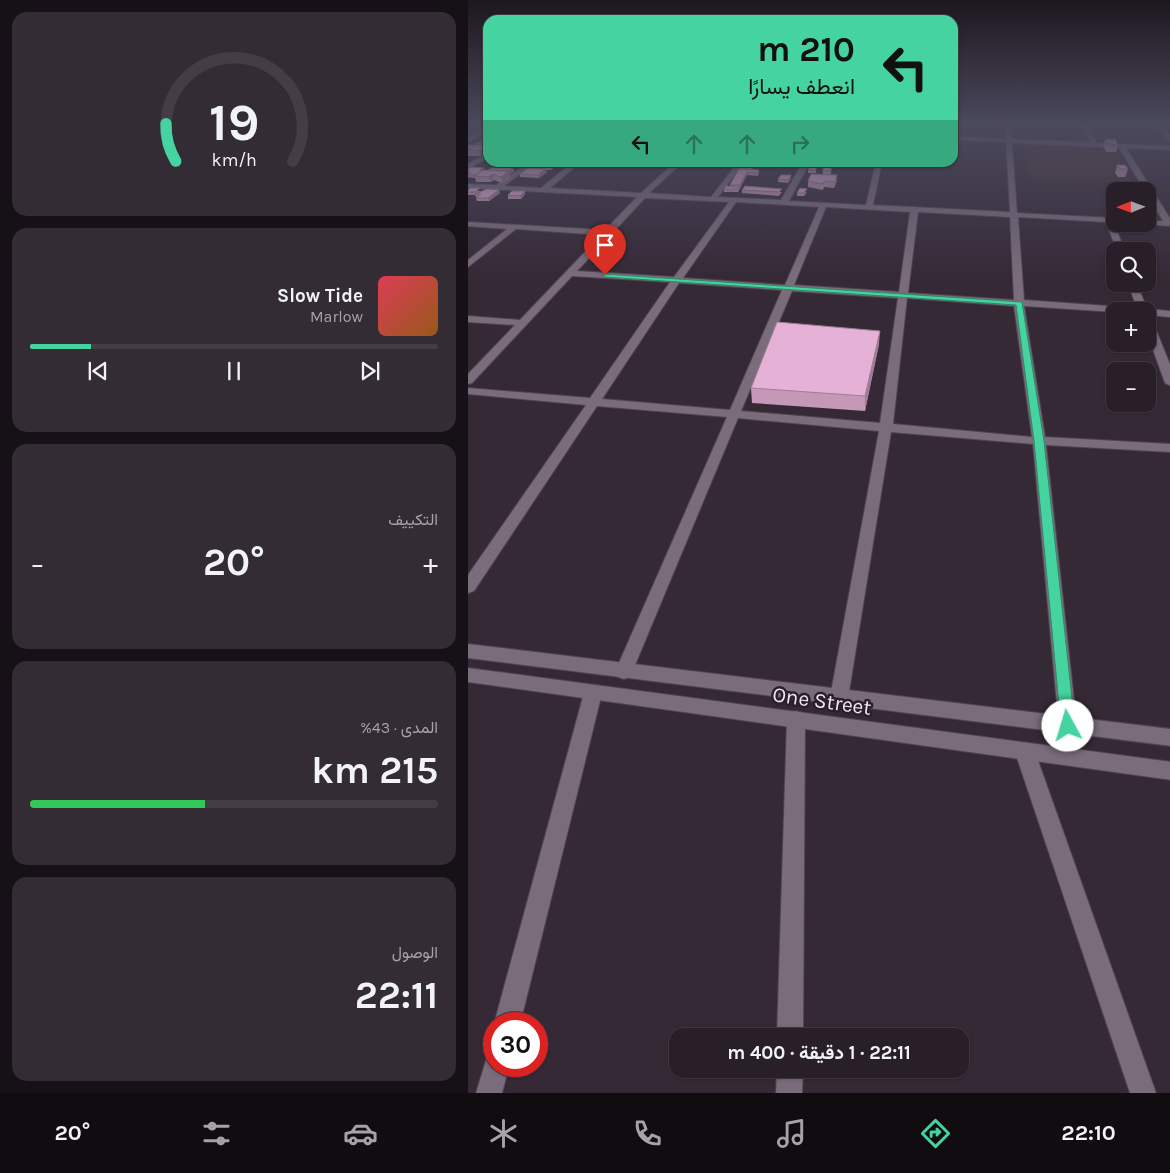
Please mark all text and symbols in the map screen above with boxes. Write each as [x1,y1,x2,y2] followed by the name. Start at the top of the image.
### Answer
[757,29,855,70] text: 210 m
[873,35,938,100] icon: left
[748,74,855,100] text: انعطف يسارًا
[209,92,259,153] text: 19
[627,130,655,158] icon: left
[680,130,708,158] icon: ahead
[733,130,761,158] icon: ahead
[786,130,814,158] icon: right
[211,150,257,171] text: km/h
[1106,182,1156,232] north arrow
[1106,182,1156,412] map controls
[584,224,626,275] pin
[591,231,619,259] icon: arrive
[1106,242,1156,292] button: search
[277,285,363,307] text: Slow Tide
[1106,302,1156,352] button: +
[310,307,363,326] text: Marlow
[84,357,112,385] icon: previous
[220,357,248,385] icon: pause
[356,357,384,385] icon: next
[1106,362,1156,412] button: −
[388,510,438,529] text: التكييف
[203,540,265,585] text: 20°
[30,547,45,580] text: −
[423,547,438,580] text: +
[771,682,873,720] street label: One Street
[1041,699,1093,751] position arrow
[360,718,438,737] text: المدى · 43%
[311,748,438,793] text: 215 km
[392,943,438,962] text: الوصول
[355,973,438,1018] text: 22:11
[483,1012,548,1077] speed limit sign: 30
[727,1042,911,1064] text: 22:11 · 1 دقيقة · 400 m
[199,1116,234,1151] icon: filters
[343,1116,378,1151] icon: car
[486,1116,521,1151] icon: climate
[630,1116,665,1151] icon: phone
[774,1116,809,1151] icon: music
[918,1116,953,1151] icon: directions
[54,1120,90,1146] text: 20°
[1061,1120,1116,1146] text: 22:10

